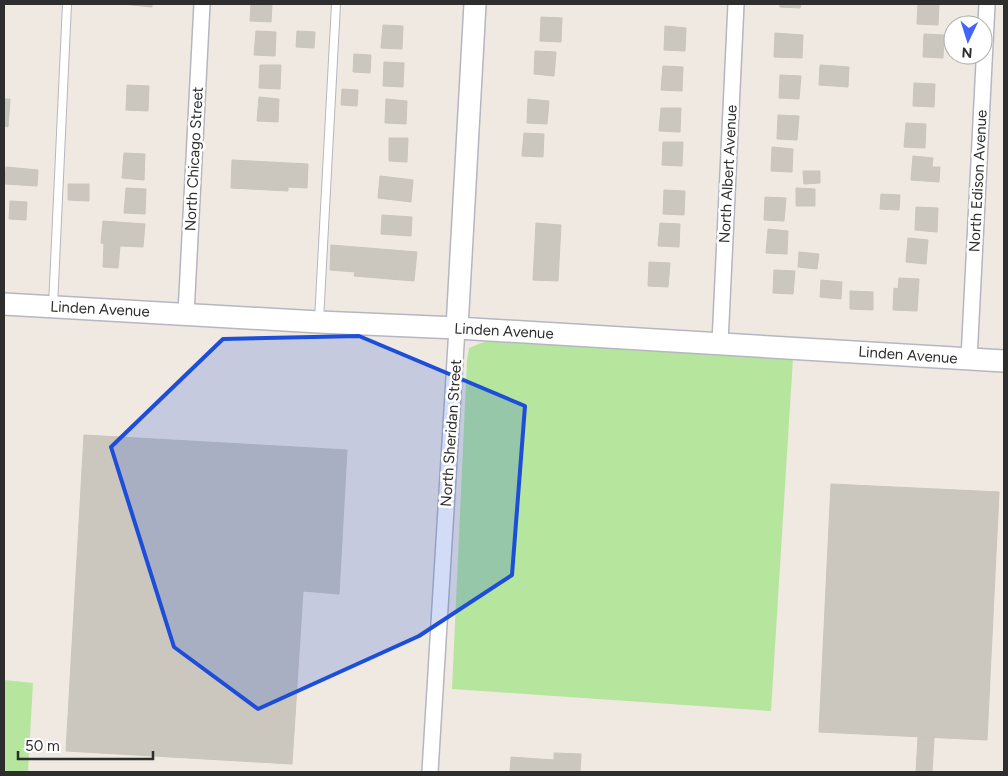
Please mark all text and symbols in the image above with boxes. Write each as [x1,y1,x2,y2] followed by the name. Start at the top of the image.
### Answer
[943,15,993,65] north arrow
[961,44,973,61] text: N
[181,86,207,232] street label: North Chicago Street
[715,104,741,244] street label: North Albert Avenue
[965,109,991,253] street label: North Edison Avenue
[50,297,150,321] street label: Linden Avenue
[454,319,554,343] street label: Linden Avenue
[858,343,958,367] street label: Linden Avenue
[437,358,465,507] street label: North Sheridan Street
[18,728,152,760] scale bar
[25,737,60,755] text: 50 m

